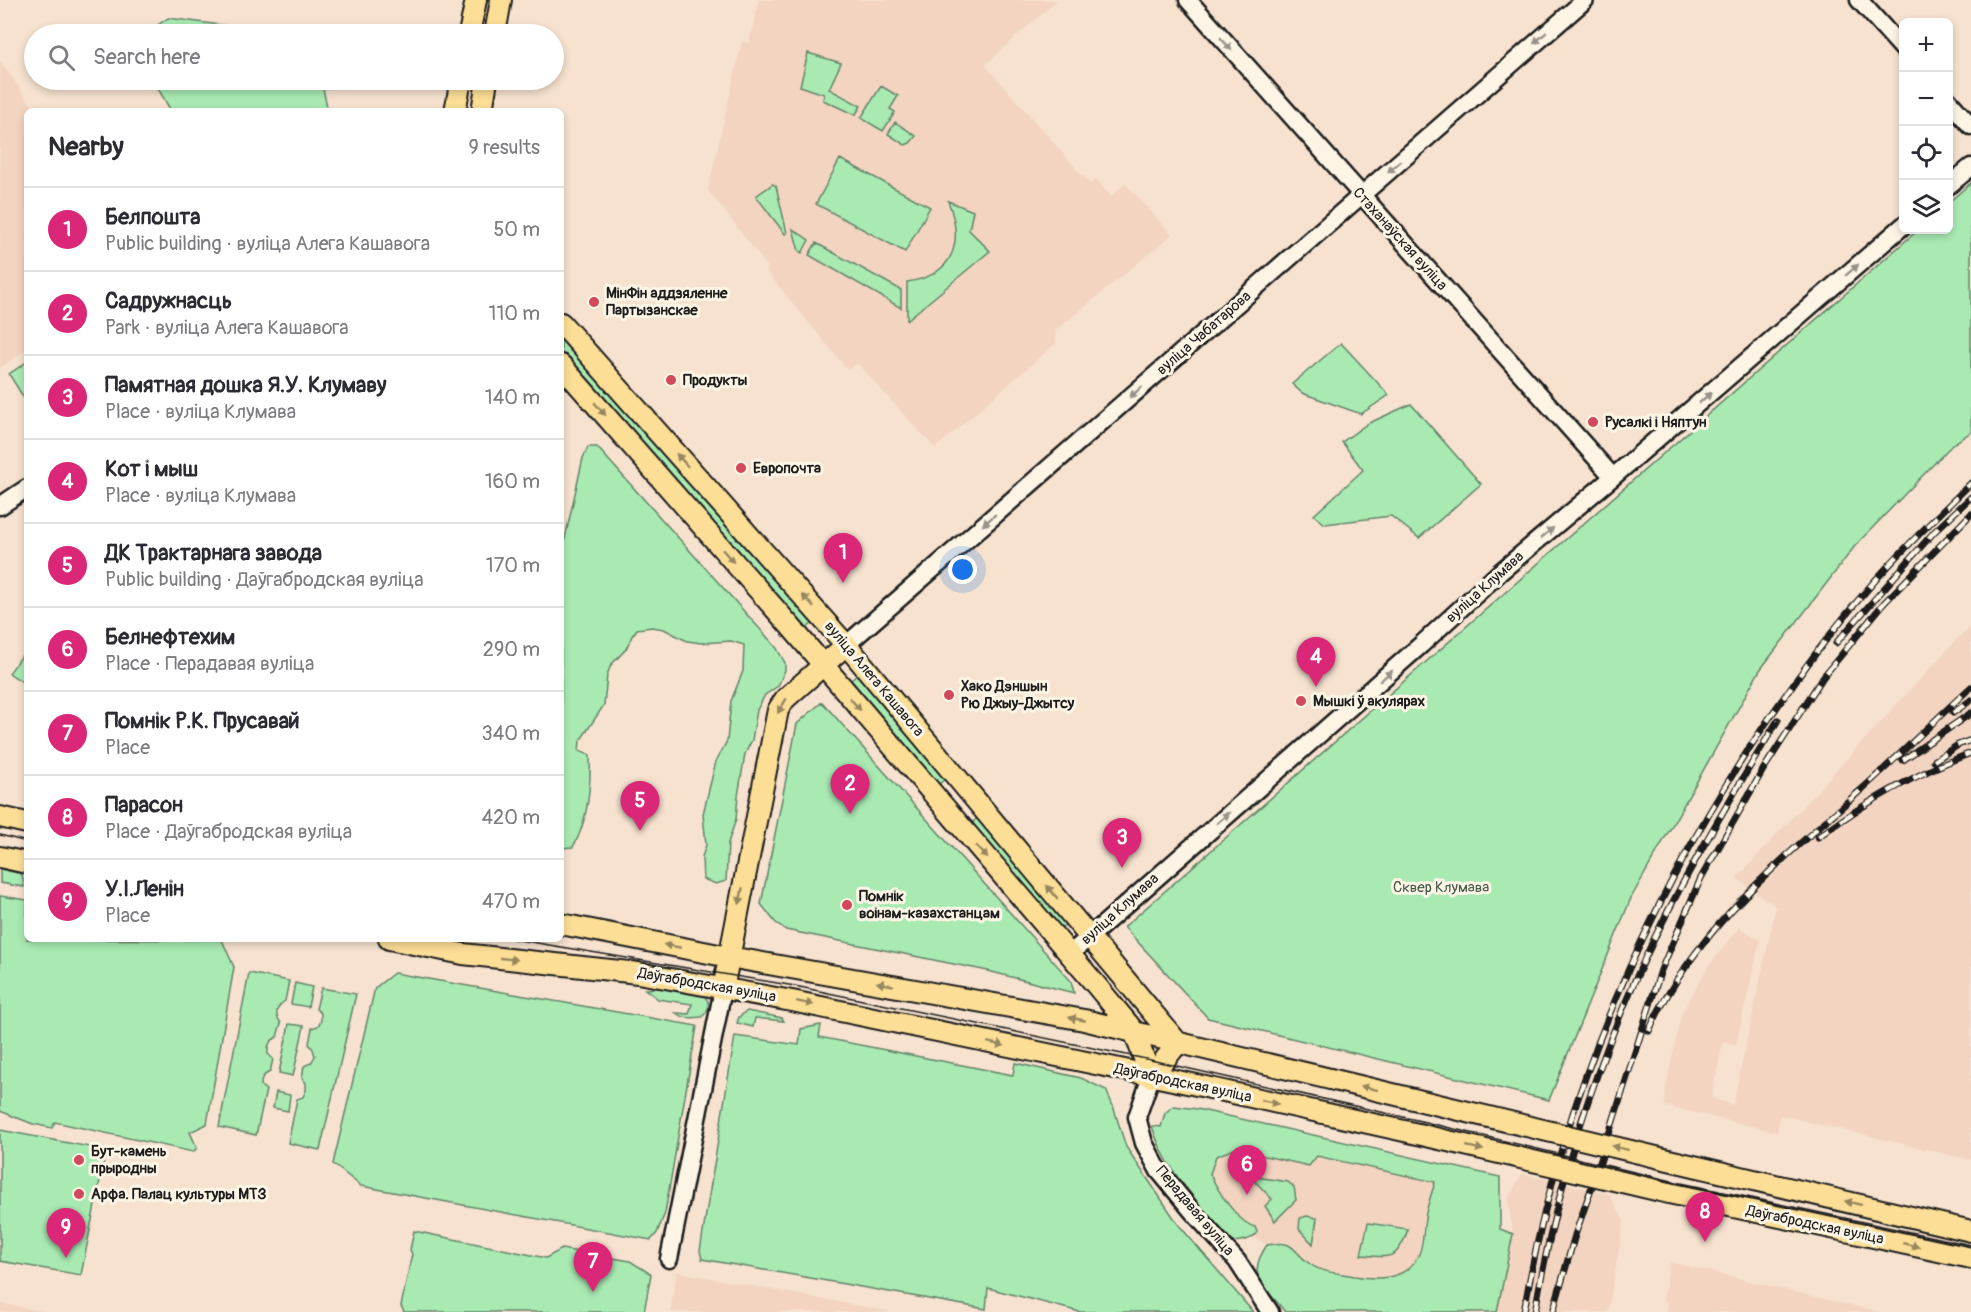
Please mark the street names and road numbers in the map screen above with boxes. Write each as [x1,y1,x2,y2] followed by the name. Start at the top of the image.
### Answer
[1349,183,1451,295] street label: Стаханаўская вуліца
[1153,287,1255,379] street label: вуліца Чабатарова
[1442,547,1528,627] street label: вуліца Клумава
[820,617,928,741] street label: вуліца Алега Кашавога
[1077,869,1163,949] street label: вуліца Клумава
[635,963,778,1007] street label: Даўгабродская вуліца
[1111,1059,1254,1107] street label: Даўгабродская вуліца
[1152,1162,1238,1260] street label: Перадавая вуліца
[1743,1201,1886,1249] street label: Даўгабродская вуліца

